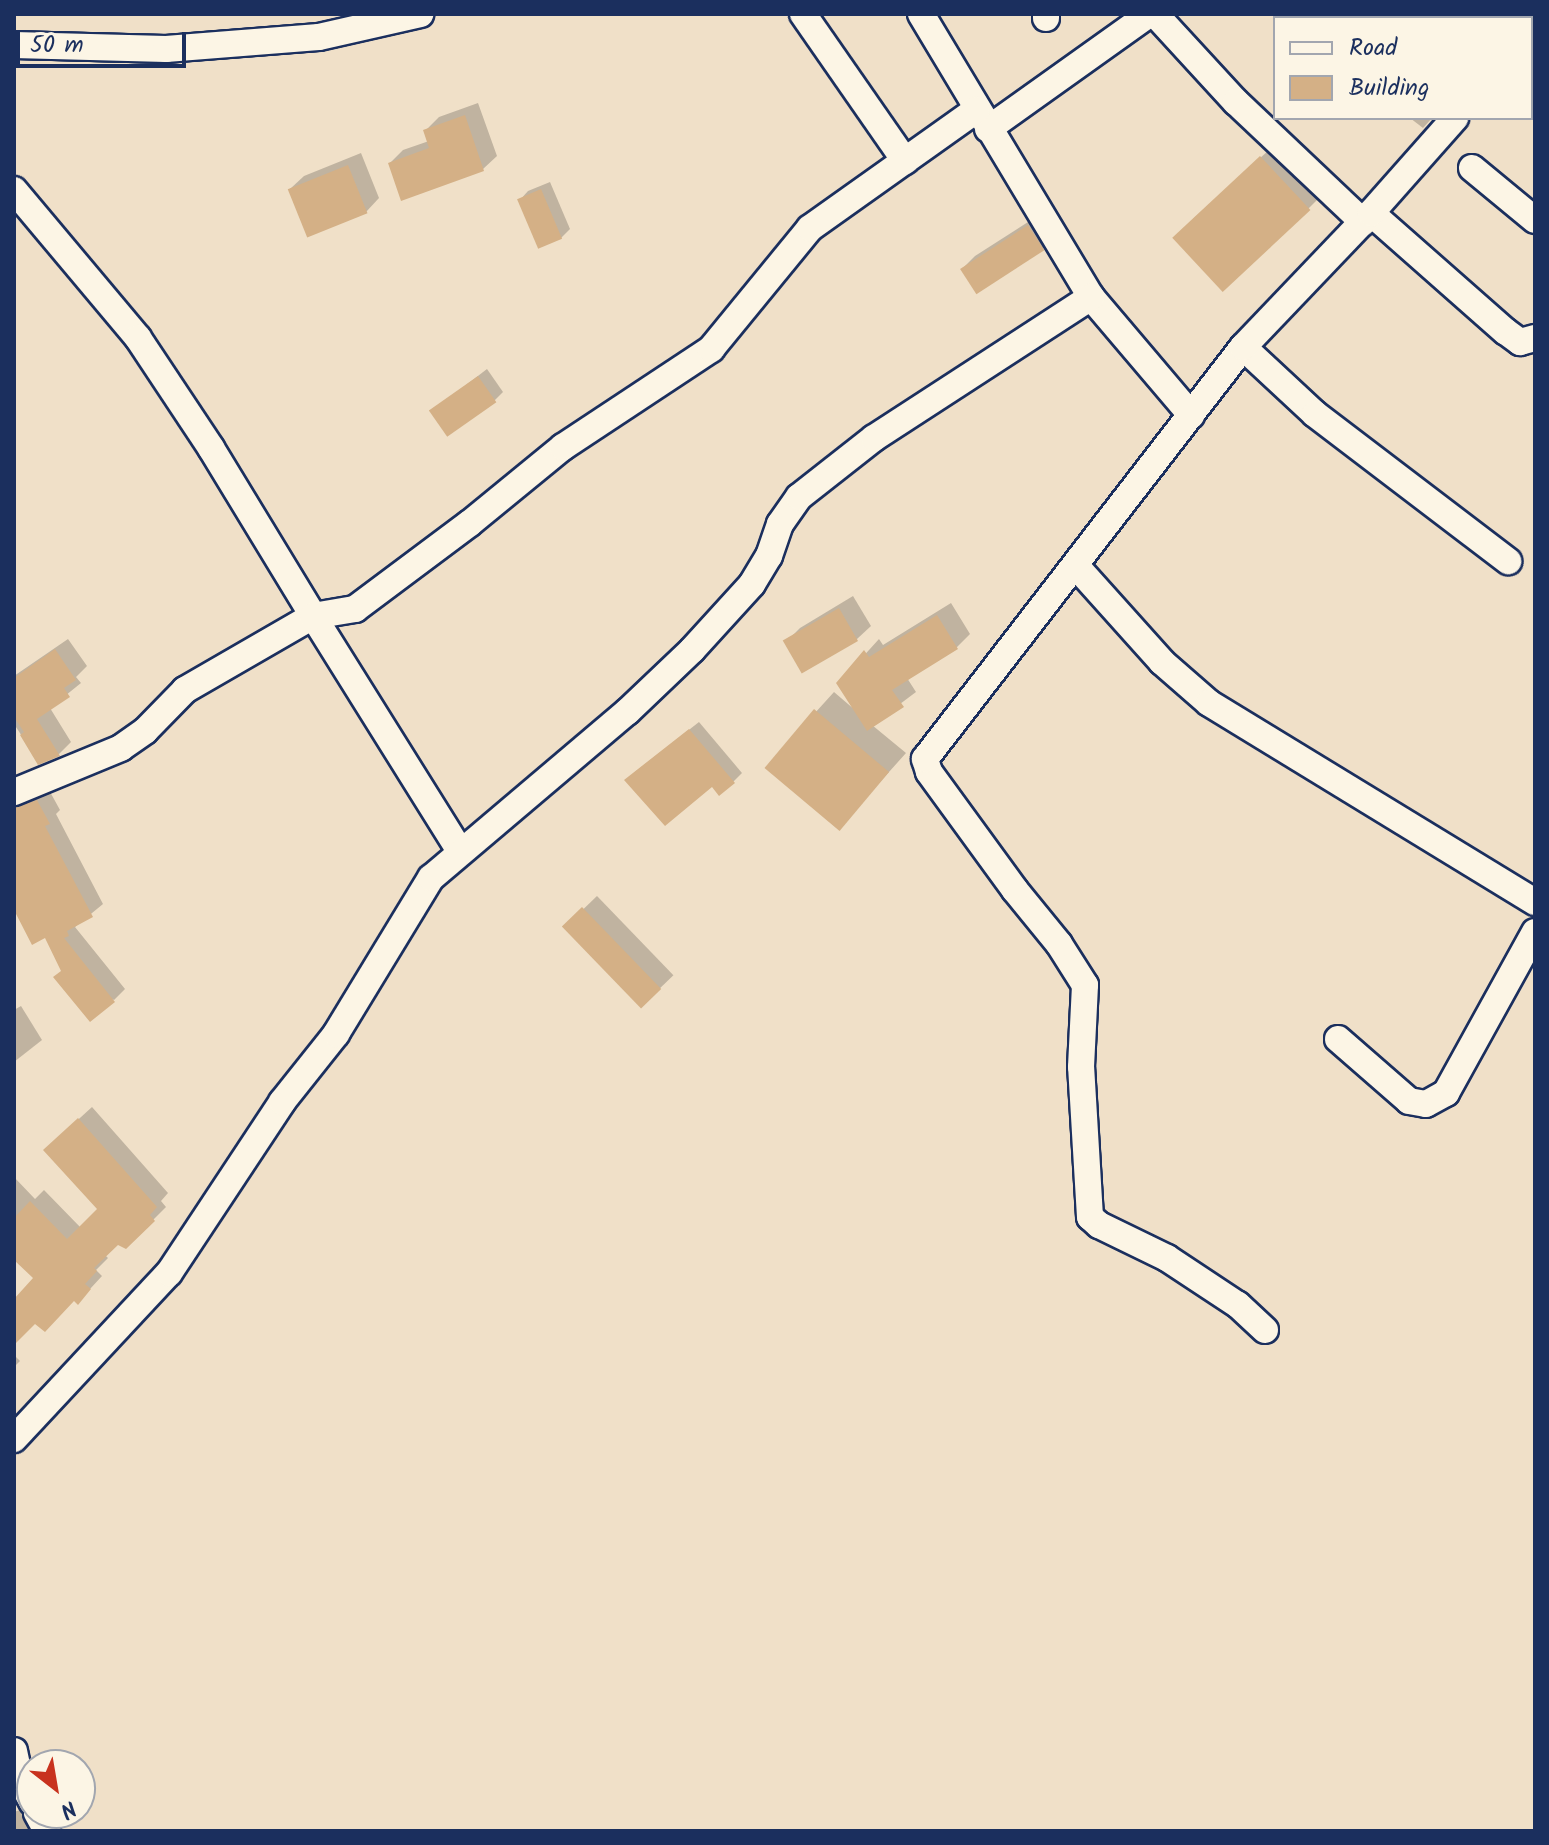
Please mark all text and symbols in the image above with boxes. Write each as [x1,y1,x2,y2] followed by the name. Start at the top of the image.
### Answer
[20,16,190,66] scale bar
[1273,16,1533,120] legend
[30,26,84,65] text: 50 m
[1349,29,1397,68] text: Road
[1349,69,1429,108] text: Building
[16,1749,96,1829] north arrow
[53,1790,83,1827] text: N

